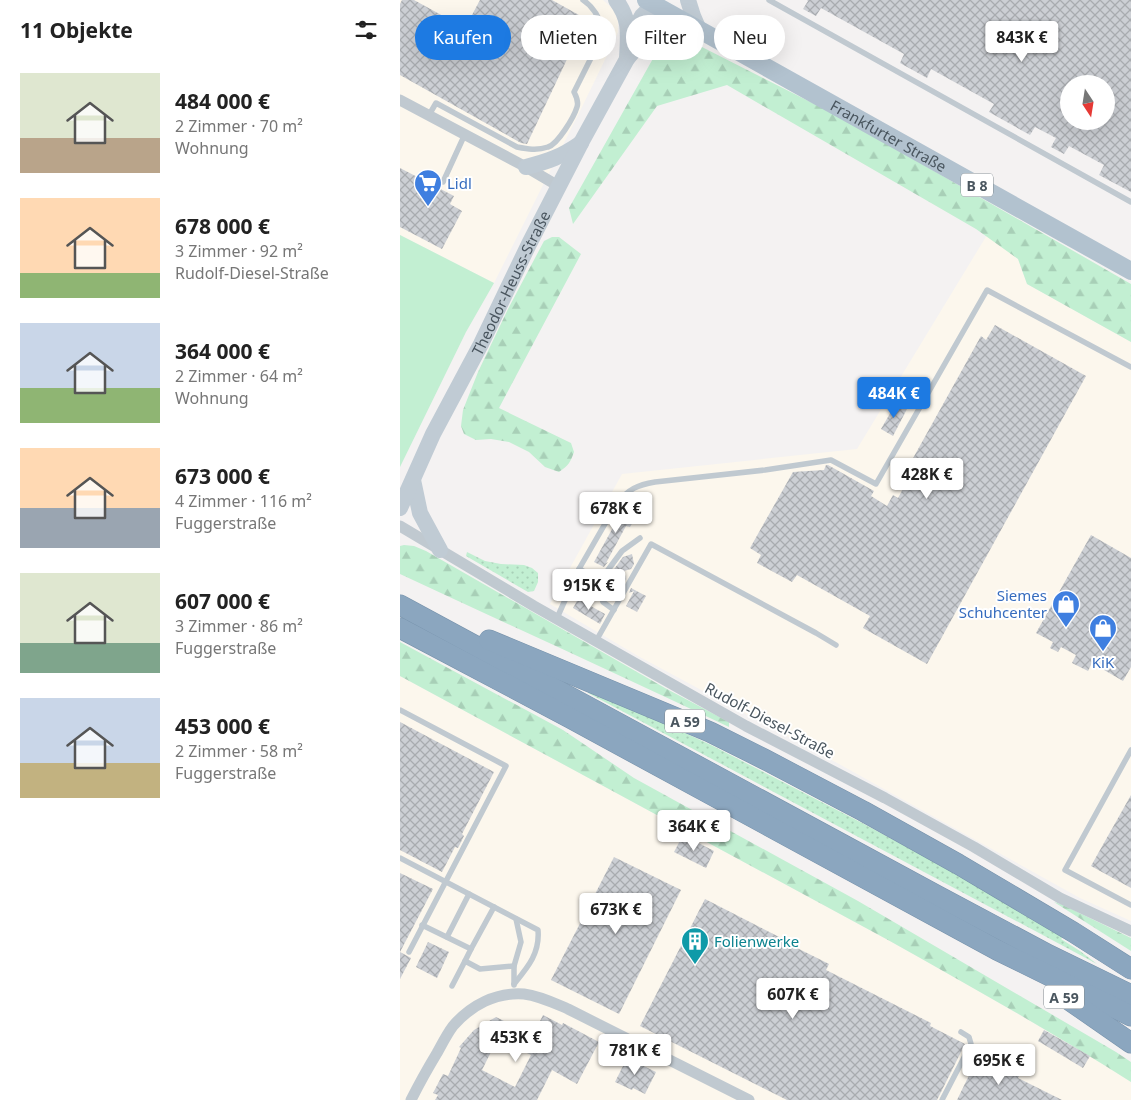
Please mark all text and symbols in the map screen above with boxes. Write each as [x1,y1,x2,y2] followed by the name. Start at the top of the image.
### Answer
[415,15,511,60] chip: Kaufen
[521,15,616,60] chip: Mieten
[626,15,704,60] chip: Filter
[714,15,785,60] chip: Neu
[20,16,133,44] text: 11 Objekte
[352,16,380,44] icon: filters
[981,20,1063,63] pin: 843K €
[996,26,1048,48] text: 843K €
[1060,75,1115,130] north arrow
[1060,75,1115,130] map controls
[175,87,270,115] text: 484 000 €
[60,93,120,153] icon: home
[827,95,950,176] street label: Frankfurter Straße
[175,115,303,137] text: 2 Zimmer · 70 m²
[175,137,249,159] text: Wohnung
[413,168,443,207] supermarket icon: Lidl
[447,173,472,193] place label: Lidl
[961,174,993,196] road number: B 8
[467,207,555,359] street label: Theodor-Heuss-Straße
[175,212,270,240] text: 678 000 €
[60,218,120,278] icon: home
[175,240,303,262] text: 3 Zimmer · 92 m²
[175,262,329,284] text: Rudolf-Diesel-Straße
[175,337,270,365] text: 364 000 €
[60,343,120,403] icon: home
[175,365,303,387] text: 2 Zimmer · 64 m²
[853,376,935,419] pin: 484K €
[868,382,920,404] text: 484K €
[175,387,249,409] text: Wohnung
[886,458,968,500] pin: 428K €
[175,462,270,490] text: 673 000 €
[901,463,953,485] text: 428K €
[60,468,120,528] icon: home
[175,490,312,512] text: 4 Zimmer · 116 m²
[575,492,657,534] pin: 678K €
[590,497,642,519] text: 678K €
[175,512,276,534] text: Fuggerstraße
[548,568,630,611] pin: 915K €
[563,574,615,596] text: 915K €
[959,585,1047,622] place label: Siemes Schuhcenter
[175,587,270,615] text: 607 000 €
[1051,589,1081,628] shop icon: Siemes Schuhcenter
[60,593,120,653] icon: home
[1088,613,1118,652] shop icon: KiK
[175,615,303,637] text: 3 Zimmer · 86 m²
[175,637,276,659] text: Fuggerstraße
[1092,652,1115,672] place label: KiK
[702,677,838,763] street label: Rudolf-Diesel-Straße
[665,709,705,732] road number: A 59
[175,712,270,740] text: 453 000 €
[60,718,120,778] icon: home
[175,740,303,762] text: 2 Zimmer · 58 m²
[175,762,276,784] text: Fuggerstraße
[653,810,735,852] pin: 364K €
[668,815,720,837] text: 364K €
[575,892,657,935] pin: 673K €
[590,898,642,920] text: 673K €
[680,926,710,965] building icon: Folienwerke
[714,931,799,951] place label: Folienwerke
[752,978,834,1020] pin: 607K €
[767,983,819,1005] text: 607K €
[1044,986,1084,1009] road number: A 59
[475,1020,557,1063] pin: 453K €
[490,1026,542,1048] text: 453K €
[594,1034,676,1076] pin: 781K €
[609,1039,661,1061] text: 781K €
[958,1044,1040,1086] pin: 695K €
[973,1049,1025,1071] text: 695K €

